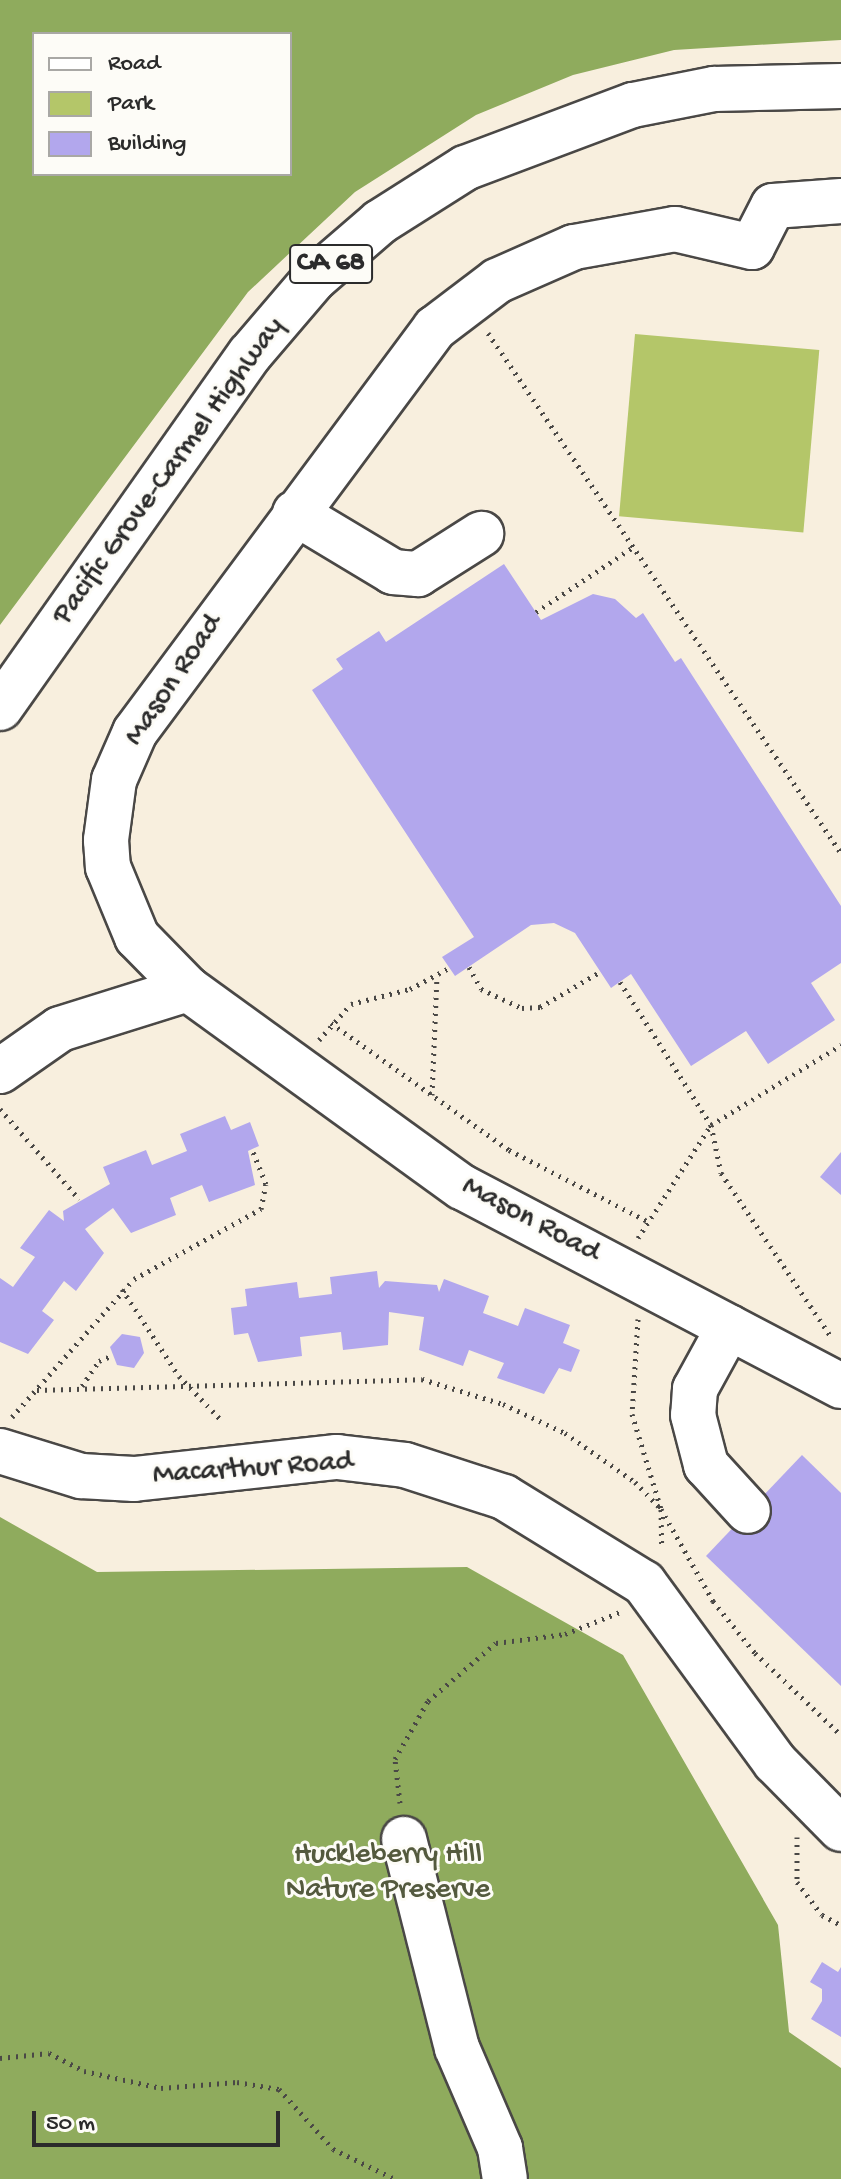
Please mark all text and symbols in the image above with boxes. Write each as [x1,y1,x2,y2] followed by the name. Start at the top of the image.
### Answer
[32,32,292,176] legend
[108,50,160,79] text: Road
[108,90,154,119] text: Park
[108,130,186,159] text: Building
[289,240,373,288] road number: CA 68
[46,311,294,633] street label: Pacific Grove-Carmel Highway
[118,608,232,754] street label: Mason Road
[455,1170,605,1272] street label: Mason Road
[152,1445,354,1495] street label: Macarthur Road
[286,1838,490,1908] park label: Huckleberry Hill Nature Preserve
[36,2095,284,2145] scale bar
[46,2110,95,2139] text: 50 m

